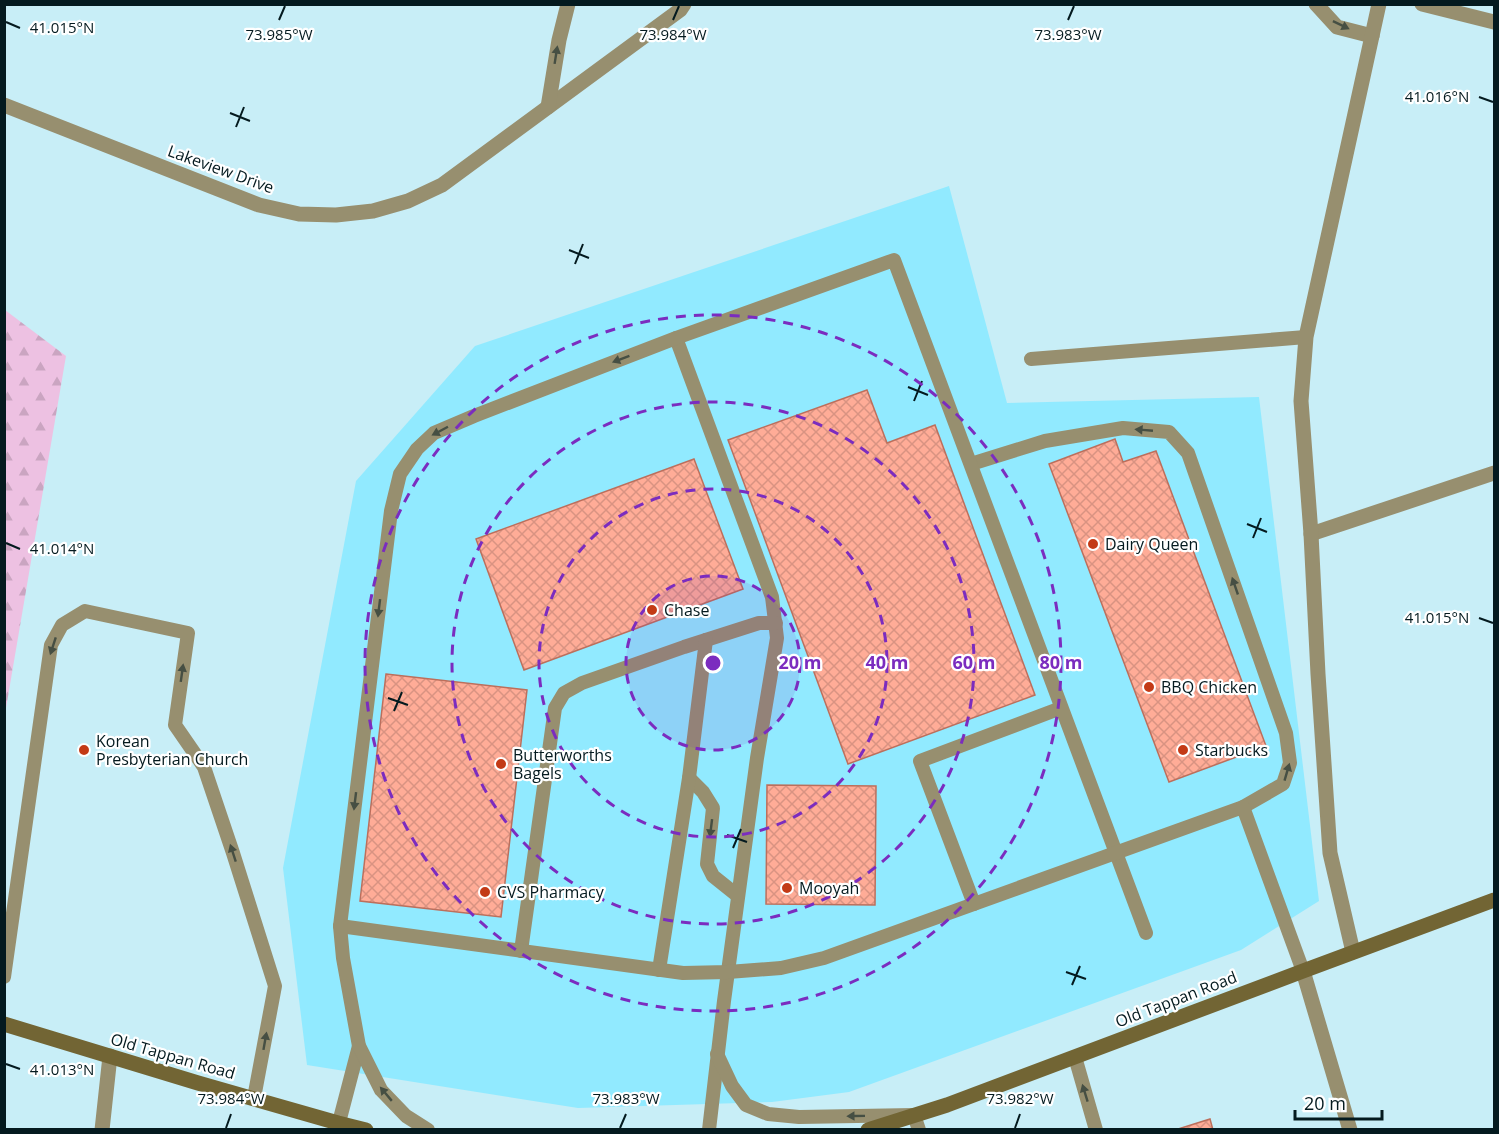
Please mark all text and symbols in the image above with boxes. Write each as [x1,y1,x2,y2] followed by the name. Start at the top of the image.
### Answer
[30,17,94,37] text: 41.015°N
[1332,21,1349,30] one-way arrow
[245,24,313,44] text: 73.985°W
[639,24,707,44] text: 73.984°W
[1034,24,1102,44] text: 73.983°W
[552,46,561,65] one-way arrow
[1405,86,1469,106] text: 41.016°N
[165,140,277,198] street label: Lakeview Drive
[612,355,630,364] one-way arrow
[1134,425,1153,435] one-way arrow
[431,426,448,436] one-way arrow
[1105,533,1198,555] place label: Dairy Queen
[1086,537,1100,551] marker: Dairy Queen
[30,538,94,558] text: 41.014°N
[1229,577,1239,595] one-way arrow
[374,598,384,617] one-way arrow
[664,599,709,621] place label: Chase
[645,603,659,617] marker: Chase
[1405,607,1469,627] text: 41.015°N
[47,638,57,656] one-way arrow
[779,650,821,674] text: 20 m
[866,650,908,674] text: 40 m
[953,650,995,674] text: 60 m
[1040,650,1082,674] text: 80 m
[703,653,723,673] centre of rings
[178,663,187,682] one-way arrow
[1161,676,1257,698] place label: BBQ Chicken
[1142,680,1156,694] marker: BBQ Chicken
[96,730,248,770] place label: Korean Presbyterian Church
[1195,739,1268,761] place label: Starbucks
[77,743,91,757] marker: Korean Presbyterian Church
[1176,743,1190,757] marker: Starbucks
[513,744,612,784] place label: Butterworths Bagels
[494,757,508,771] marker: Butterworths Bagels
[1283,763,1292,781] one-way arrow
[350,792,360,811] one-way arrow
[706,818,715,837] one-way arrow
[228,844,237,862] one-way arrow
[799,877,859,899] place label: Mooyah
[497,881,605,903] place label: CVS Pharmacy
[780,881,794,895] marker: Mooyah
[478,885,492,899] marker: CVS Pharmacy
[1112,966,1240,1032] street label: Old Tappan Road
[108,1028,238,1084] street label: Old Tappan Road
[261,1031,270,1050] one-way arrow
[30,1059,94,1079] text: 41.013°N
[1295,1083,1382,1121] scale bar
[1080,1084,1089,1102] one-way arrow
[380,1087,393,1102] one-way arrow
[197,1088,265,1108] text: 73.984°W
[592,1088,660,1108] text: 73.983°W
[986,1088,1054,1108] text: 73.982°W
[1304,1091,1346,1115] text: 20 m
[846,1112,865,1121] one-way arrow

